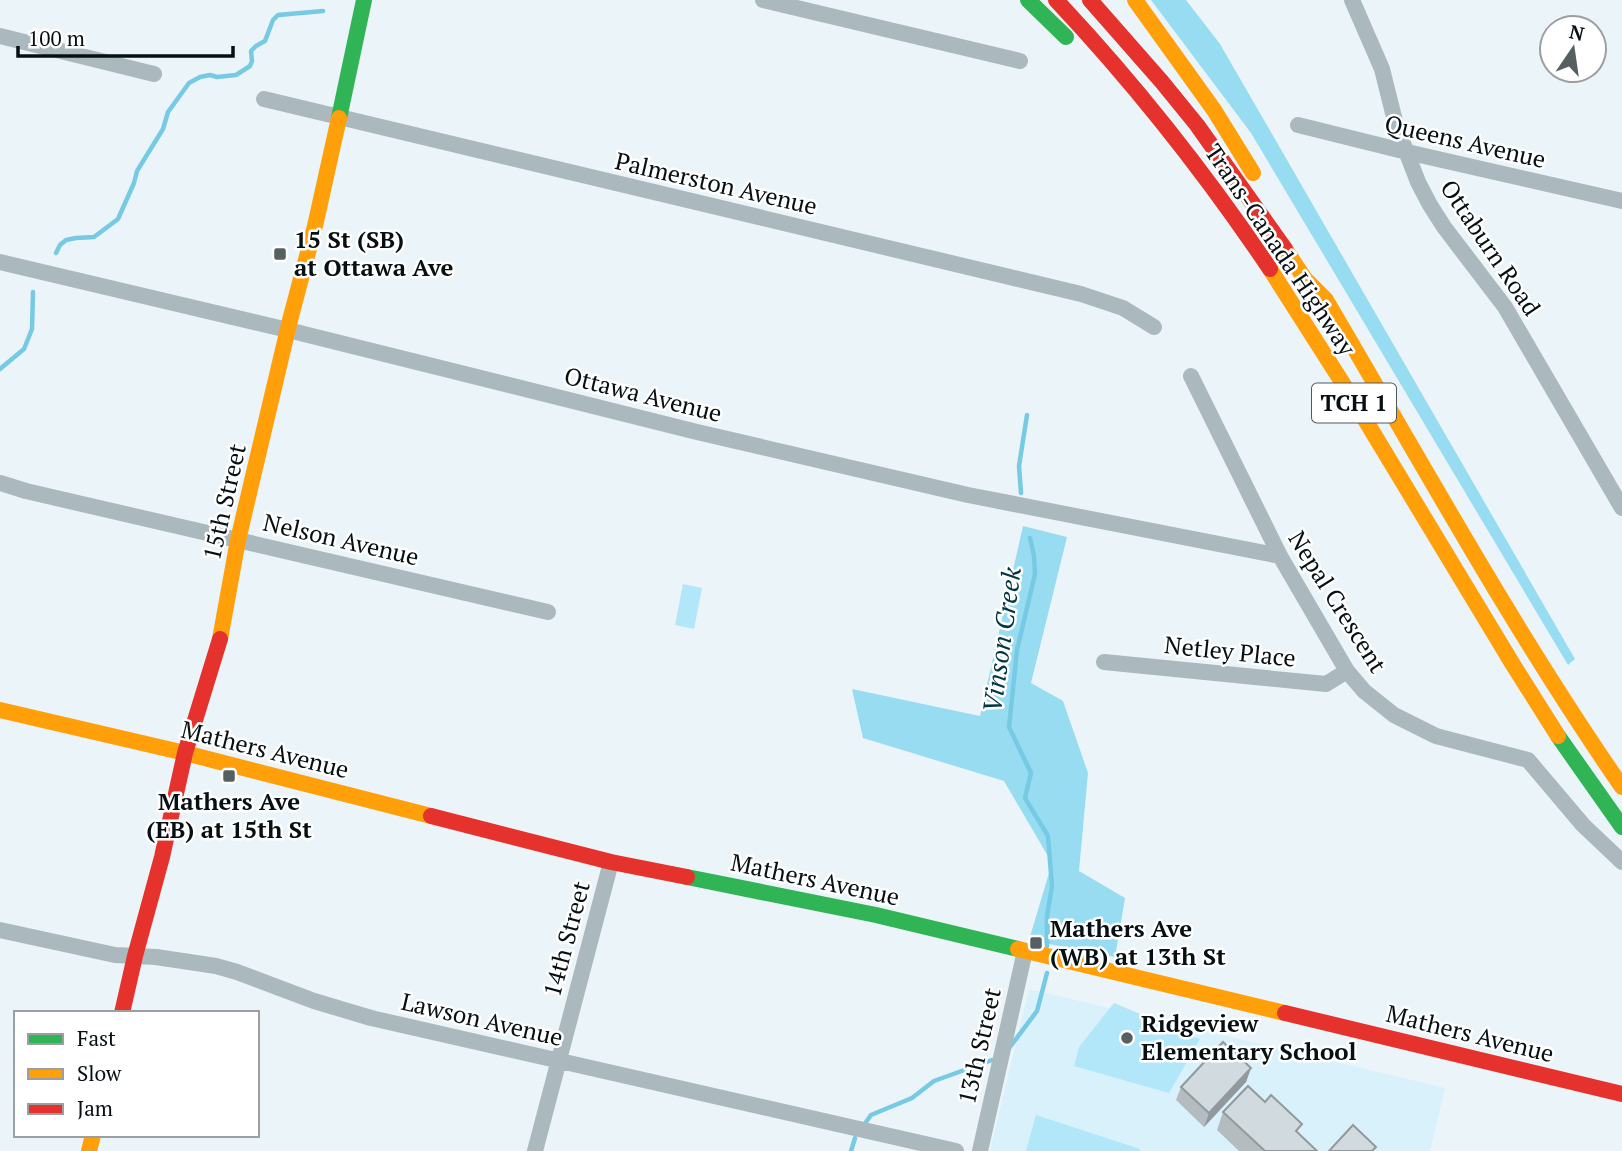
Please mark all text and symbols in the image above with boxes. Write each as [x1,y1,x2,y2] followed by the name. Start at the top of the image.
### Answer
[18,14,233,58] scale bar
[1538,14,1608,84] north arrow
[1567,18,1587,46] text: N
[28,24,85,52] text: 100 m
[1382,107,1549,175] street label: Queens Avenue
[1198,137,1364,362] street label: Trans-Canada Highway
[612,144,820,222] street label: Palmerston Avenue
[1434,173,1548,322] street label: Ottaburn Road
[294,223,453,283] place label: 15 St (SB) at Ottawa Ave
[272,246,288,262] marker: 15 St (SB) at Ottawa Ave
[561,359,725,429] street label: Ottawa Avenue
[1312,384,1396,422] road number: TCH 1
[195,440,253,563] street label: 15th Street
[260,506,422,572] street label: Nelson Avenue
[1281,524,1394,679] street label: Nepal Crescent
[974,564,1028,715] water label: Vinson Creek
[1163,628,1297,674] street label: Netley Place
[178,713,352,785] street label: Mathers Avenue
[221,768,237,784] marker: Mathers Ave (EB) at 15th St
[146,785,312,845] place label: Mathers Ave (EB) at 15th St
[728,846,902,913] street label: Mathers Avenue
[535,877,597,1000] street label: 14th Street
[1050,912,1226,972] place label: Mathers Ave (WB) at 13th St
[1028,935,1044,951] marker: Mathers Ave (WB) at 13th St
[950,984,1008,1107] street label: 13th Street
[398,985,566,1053] street label: Lawson Avenue
[1383,997,1557,1069] street label: Mathers Avenue
[1141,1007,1356,1067] place label: Ridgeview Elementary School
[14,1011,259,1137] legend
[77,1024,116,1052] text: Fast
[1119,1030,1135,1046] marker: Ridgeview Elementary School
[77,1059,122,1087] text: Slow
[77,1094,113,1122] text: Jam

